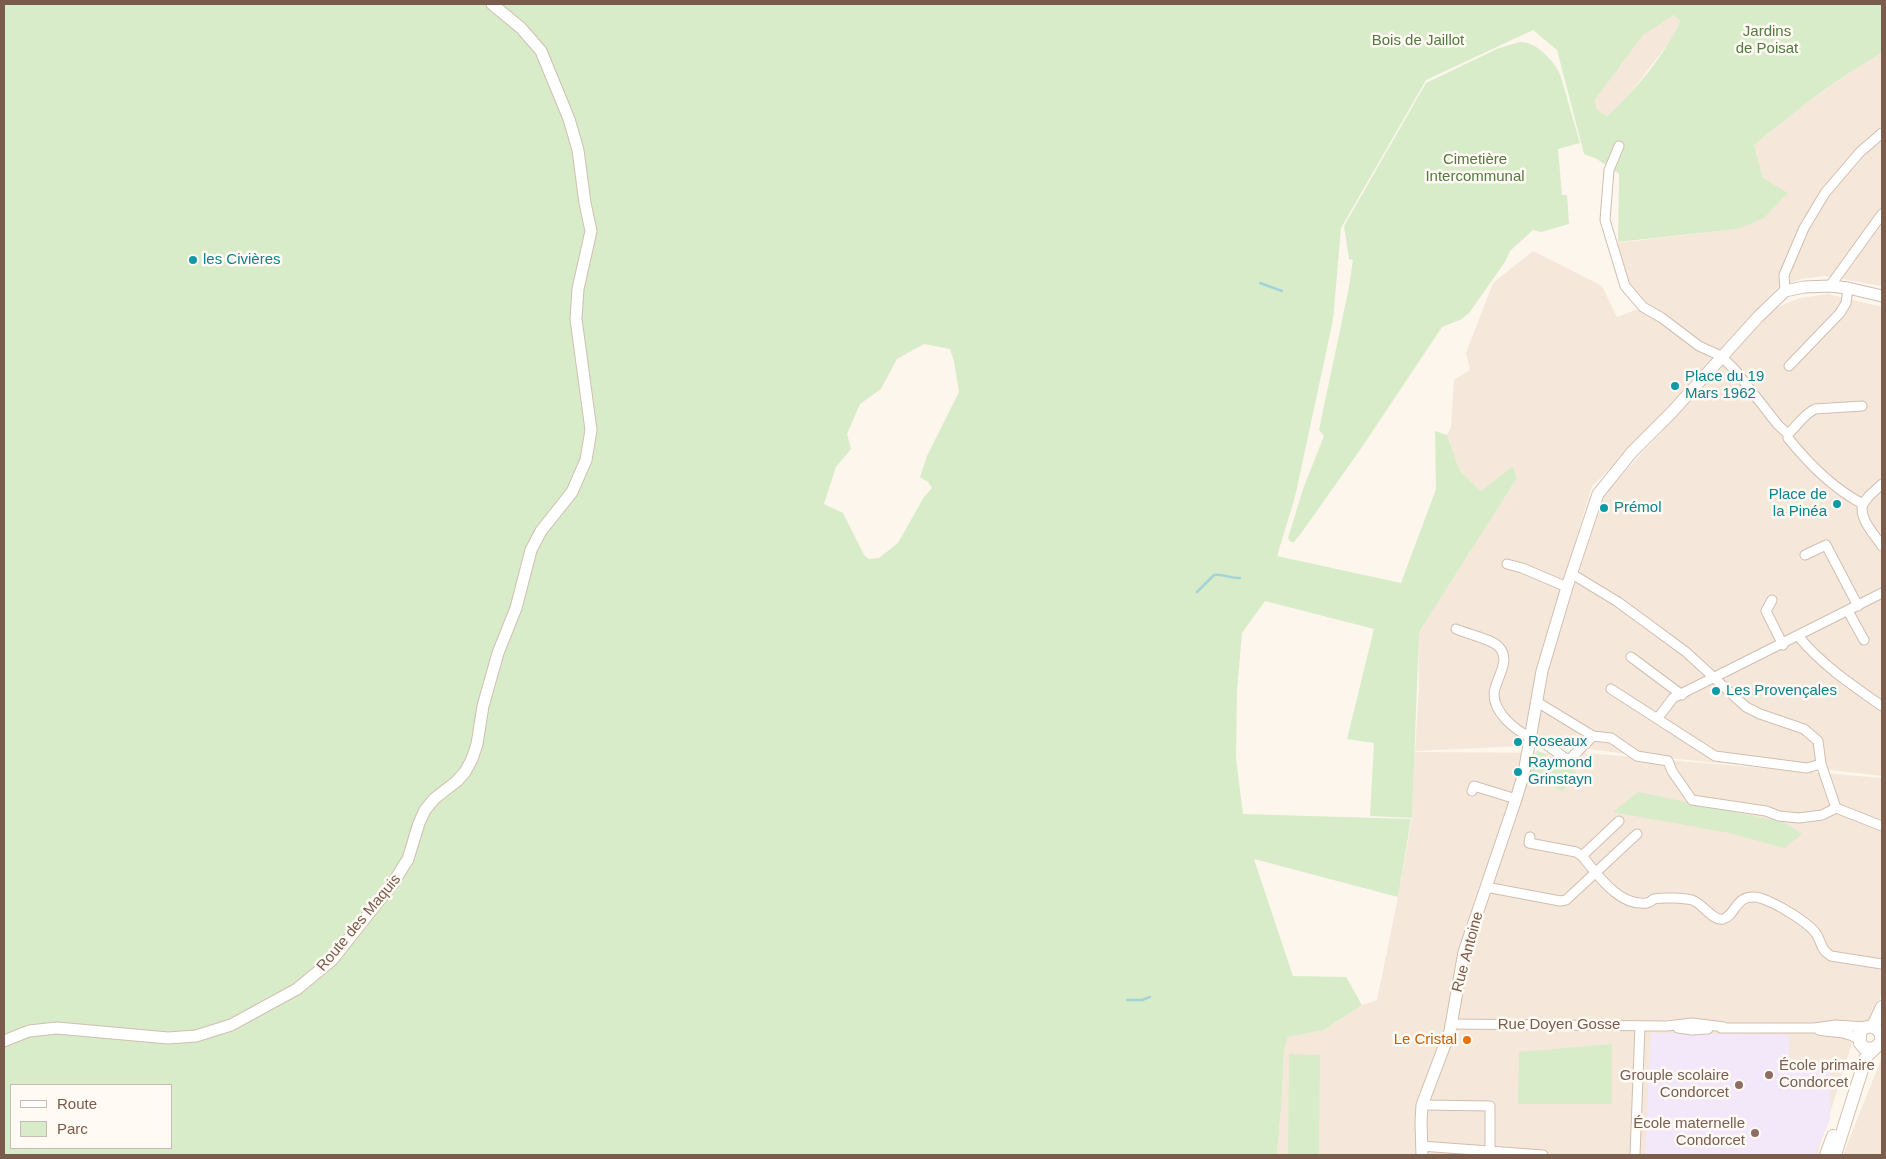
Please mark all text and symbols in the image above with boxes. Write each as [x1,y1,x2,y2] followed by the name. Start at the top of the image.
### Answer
[1736,23,1798,58] park label: Jardins de Poisat
[1372,32,1464,50] park label: Bois de Jaillot
[1425,151,1525,186] park label: Cimetière Intercommunal
[203,251,281,269] place label: les Civières
[187,254,199,266] marker: les Civières
[1685,368,1764,403] place label: Place du 19 Mars 1962
[1669,380,1681,392] marker: Place du 19 Mars 1962
[1769,486,1827,521] place label: Place de la Pinéa
[1831,498,1843,510] marker: Place de la Pinéa
[1614,499,1662,517] place label: Prémol
[1598,502,1610,514] marker: Prémol
[1726,682,1837,700] place label: Les Provençales
[1710,685,1722,697] marker: Les Provençales
[1528,733,1587,751] place label: Roseaux
[1512,736,1524,748] marker: Roseaux
[1528,754,1592,789] place label: Raymond Grinstayn
[1512,766,1524,778] marker: Raymond Grinstayn
[313,871,405,975] street label: Route des Maquis
[1449,910,1487,994] street label: Rue Antoine
[1498,1016,1620,1034] street label: Rue Doyen Gosse
[1394,1031,1457,1049] place label: Le Cristal
[1461,1034,1473,1046] marker: Le Cristal
[1779,1057,1875,1092] place label: École primaire Condorcet
[1620,1067,1729,1102] place label: Grouple scolaire Condorcet
[1763,1069,1775,1081] marker: École primaire Condorcet
[1733,1079,1745,1091] marker: Grouple scolaire Condorcet
[10,1084,172,1149] legend
[57,1095,97,1112] text: Route
[1633,1115,1745,1150] place label: École maternelle Condorcet
[57,1120,88,1137] text: Parc
[1749,1127,1761,1139] marker: École maternelle Condorcet

